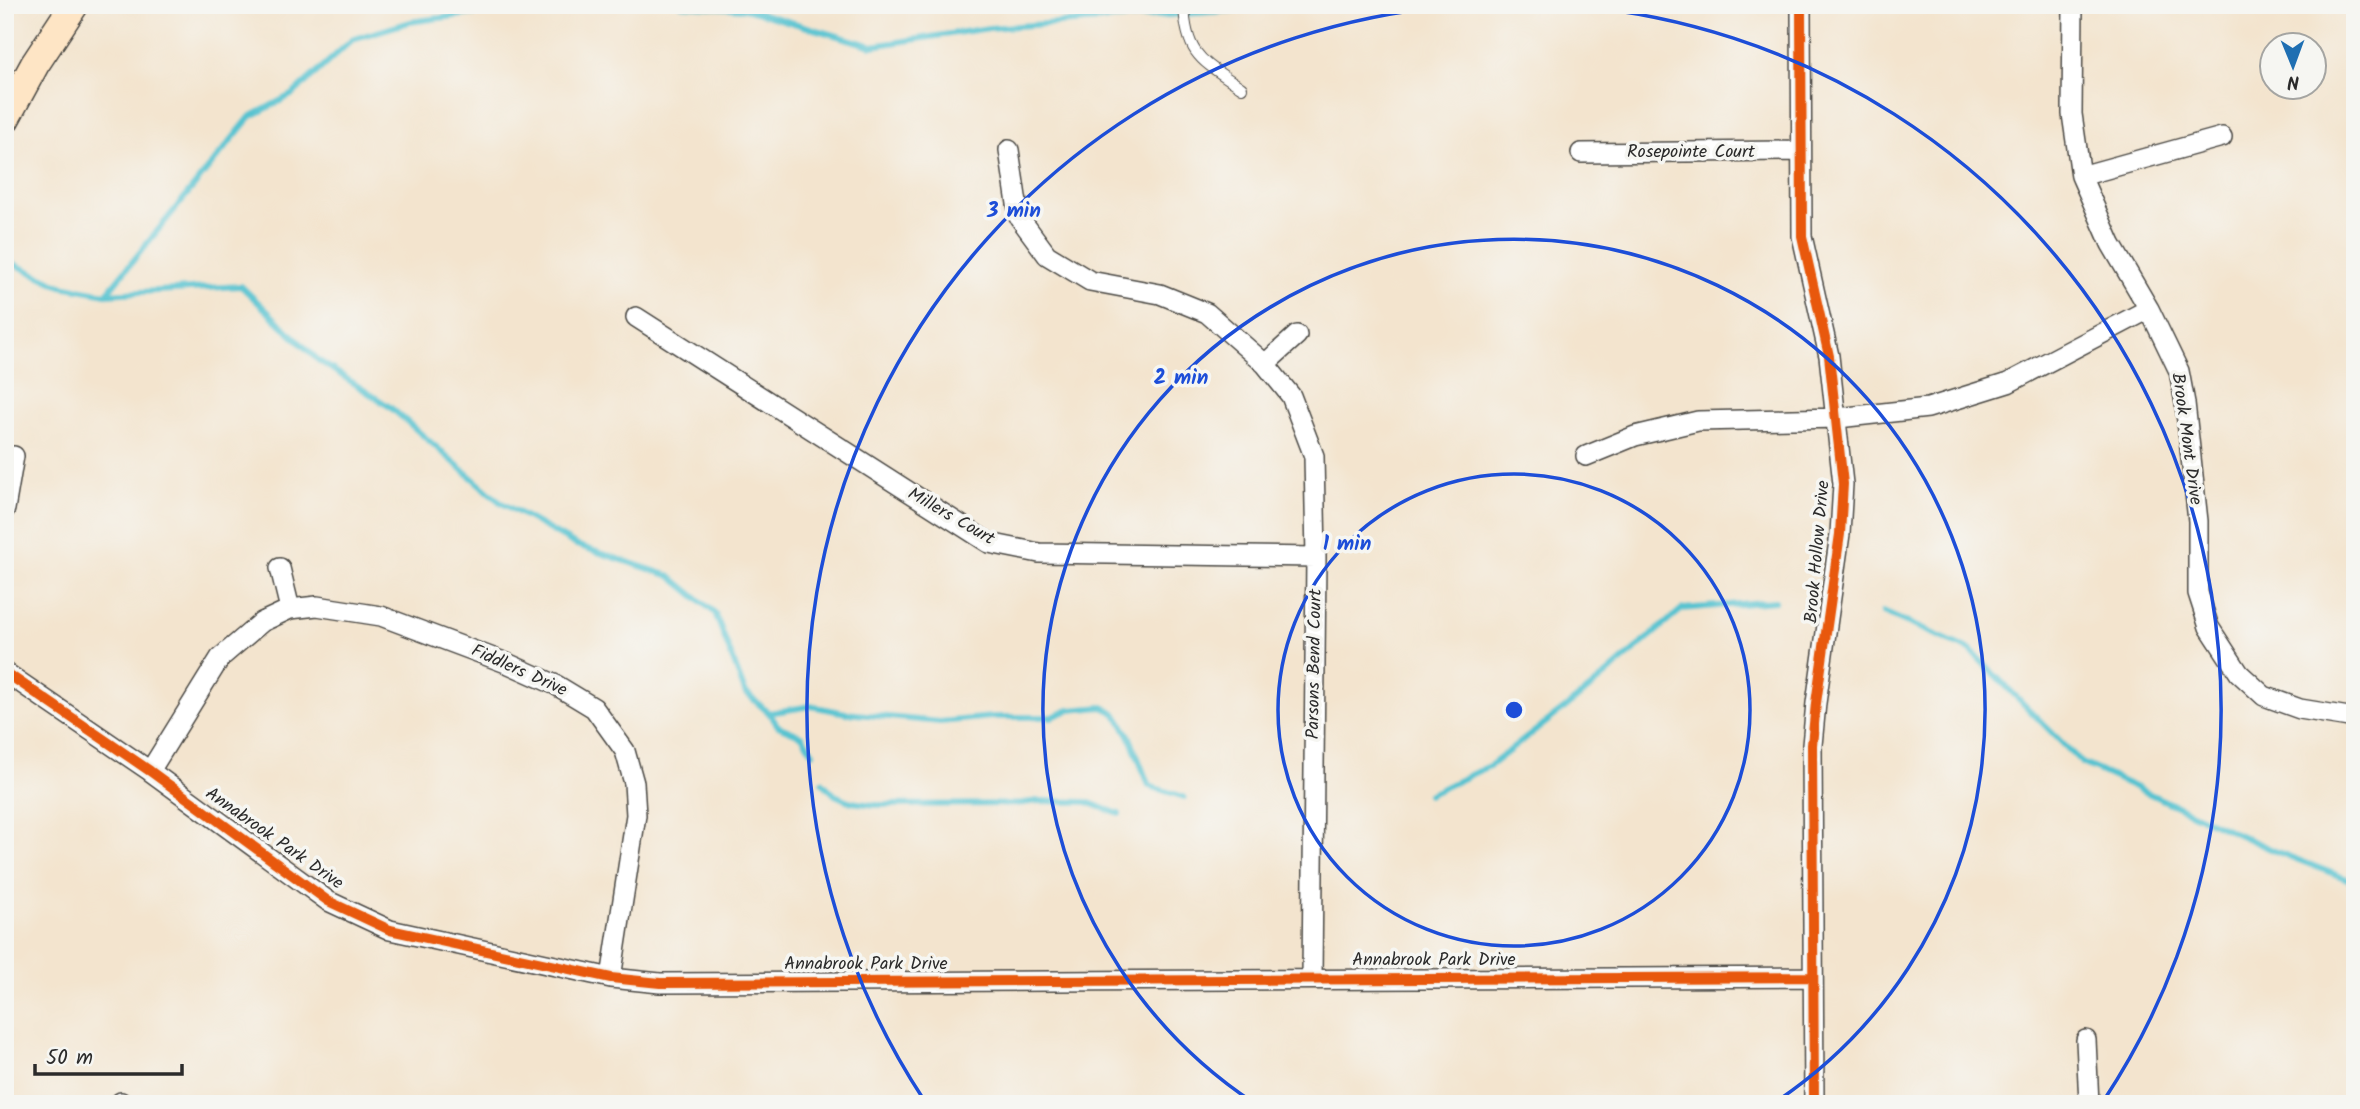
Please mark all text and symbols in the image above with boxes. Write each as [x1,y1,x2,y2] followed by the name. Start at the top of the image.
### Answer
[2258,32,2328,102] north arrow
[2287,66,2300,96] text: N
[1627,138,1756,167] street label: Rosepointe Court
[986,195,1041,228] text: 3 min
[1154,362,1208,395] text: 2 min
[2162,371,2210,507] street label: Brook Mont Drive
[1797,479,1839,625] street label: Brook Hollow Drive
[902,480,1001,554] street label: Millers Court
[1323,528,1371,561] text: 1 min
[1299,588,1331,739] street label: Parsons Bend Court
[466,637,572,705] street label: Fiddlers Drive
[1502,698,1526,722] centre of rings
[199,780,349,898] street label: Annabrook Park Drive
[1352,946,1516,975] street label: Annabrook Park Drive
[784,950,948,979] street label: Annabrook Park Drive
[35,1032,182,1076] scale bar
[46,1042,93,1075] text: 50 m

